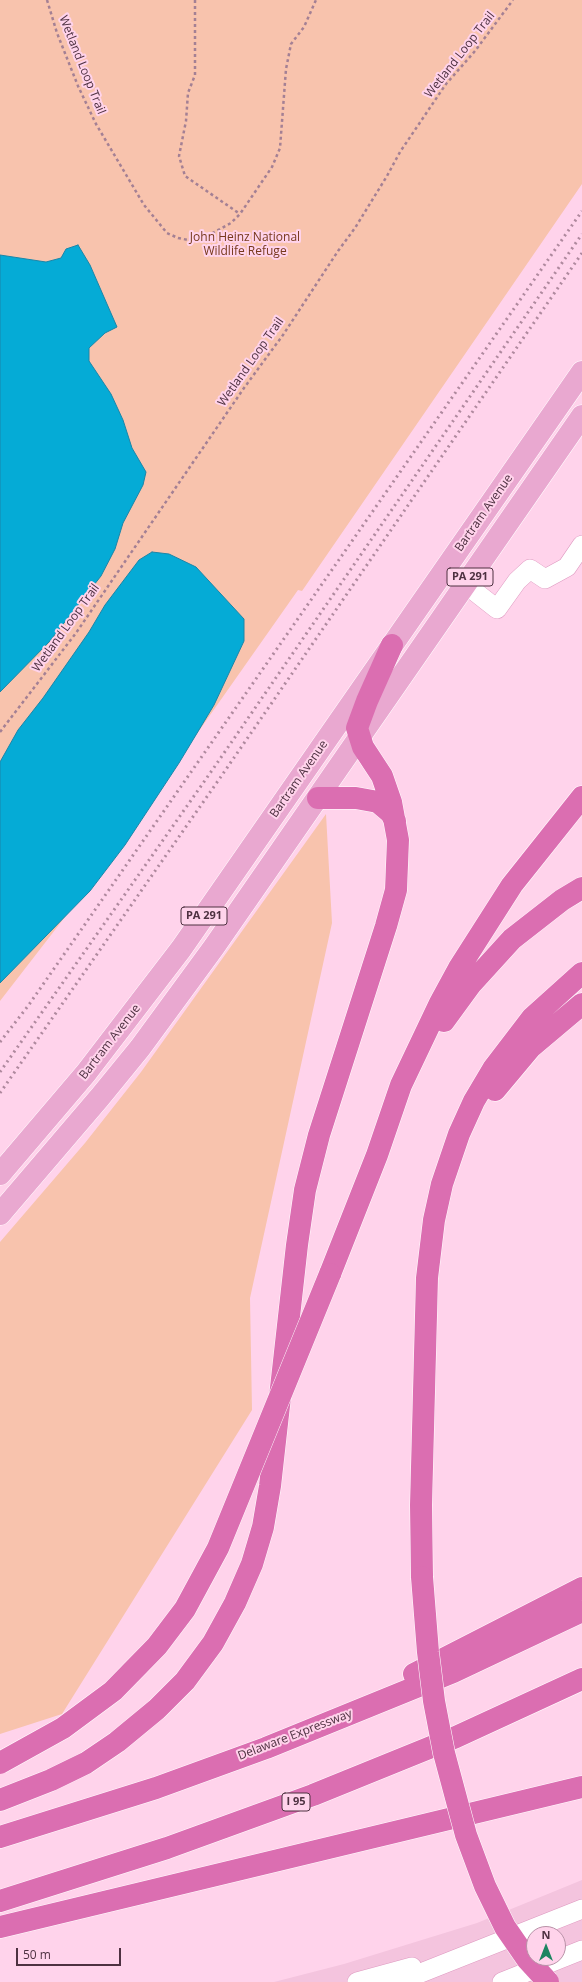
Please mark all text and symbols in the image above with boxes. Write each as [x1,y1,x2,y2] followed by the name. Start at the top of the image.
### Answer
[422,9,498,101] street label: Wetland Loop Trail
[56,14,108,116] street label: Wetland Loop Trail
[190,231,300,259] park label: John Heinz National Wildlife Refuge
[215,315,287,409] street label: Wetland Loop Trail
[452,472,516,554] street label: Bartram Avenue
[447,568,493,586] road number: PA 291
[29,581,103,675] street label: Wetland Loop Trail
[267,738,331,820] street label: Bartram Avenue
[181,907,227,925] road number: PA 291
[76,1002,144,1082] street label: Bartram Avenue
[236,1707,354,1763] street label: Delaware Expressway
[282,1793,310,1811] road number: I 95
[526,1926,566,1966] north arrow
[542,1927,550,1942] text: N
[18,1940,123,1966] scale bar
[23,1946,51,1963] text: 50 m

